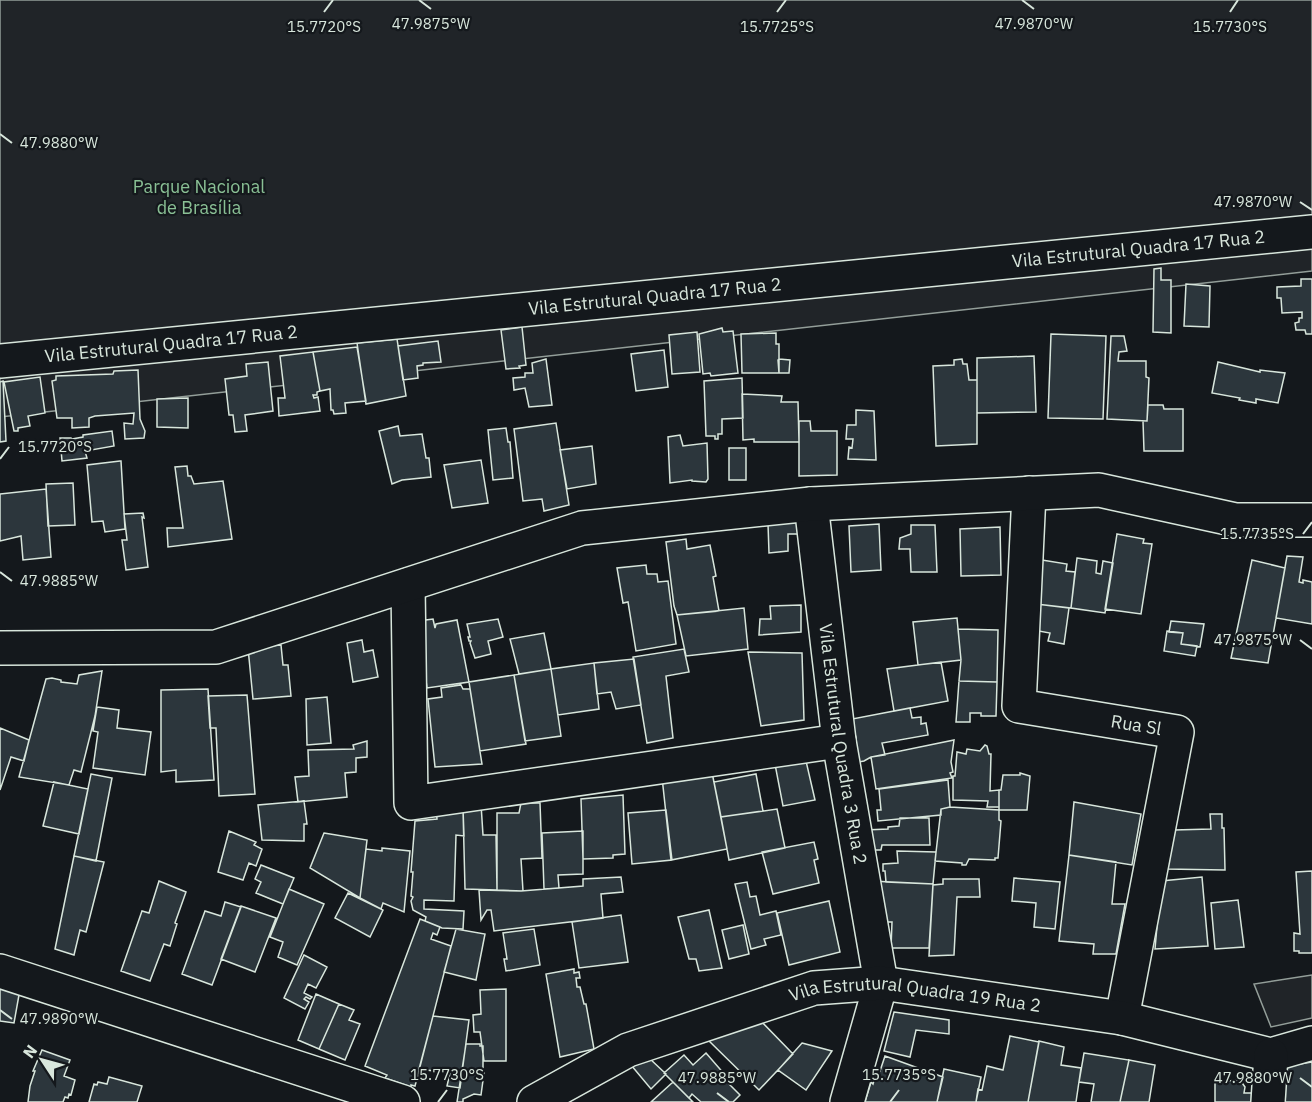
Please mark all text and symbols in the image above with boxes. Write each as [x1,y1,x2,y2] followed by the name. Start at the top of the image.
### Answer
[392,14,471,33] text: 47.9875°W
[995,14,1074,33] text: 47.9870°W
[287,17,361,36] text: 15.7720°S
[740,17,814,36] text: 15.7725°S
[1193,17,1267,36] text: 15.7730°S
[20,133,99,152] text: 47.9880°W
[133,175,265,219] park label: Parque Nacional de Brasília
[1214,192,1293,211] text: 47.9870°W
[1011,225,1266,272] street label: Vila Estrutural Quadra 17 Rua 2
[527,272,782,320] street label: Vila Estrutural Quadra 17 Rua 2
[43,320,299,368] street label: Vila Estrutural Quadra 17 Rua 2
[18,437,92,456] text: 15.7720°S
[1220,524,1294,543] text: 15.7735°S
[20,571,99,590] text: 47.9885°W
[814,622,872,866] street label: Vila Estrutural Quadra 3 Rua 2
[1214,630,1293,649] text: 47.9875°W
[1109,709,1163,740] street label: Rua Sl
[786,971,1043,1017] street label: Vila Estrutural Quadra 19 Rua 2
[20,1009,99,1028] text: 47.9890°W
[12,1030,72,1090] north arrow
[18,1041,41,1062] text: N
[410,1065,484,1084] text: 15.7730°S
[862,1065,936,1084] text: 15.7735°S
[678,1068,757,1087] text: 47.9885°W
[1214,1068,1293,1087] text: 47.9880°W

